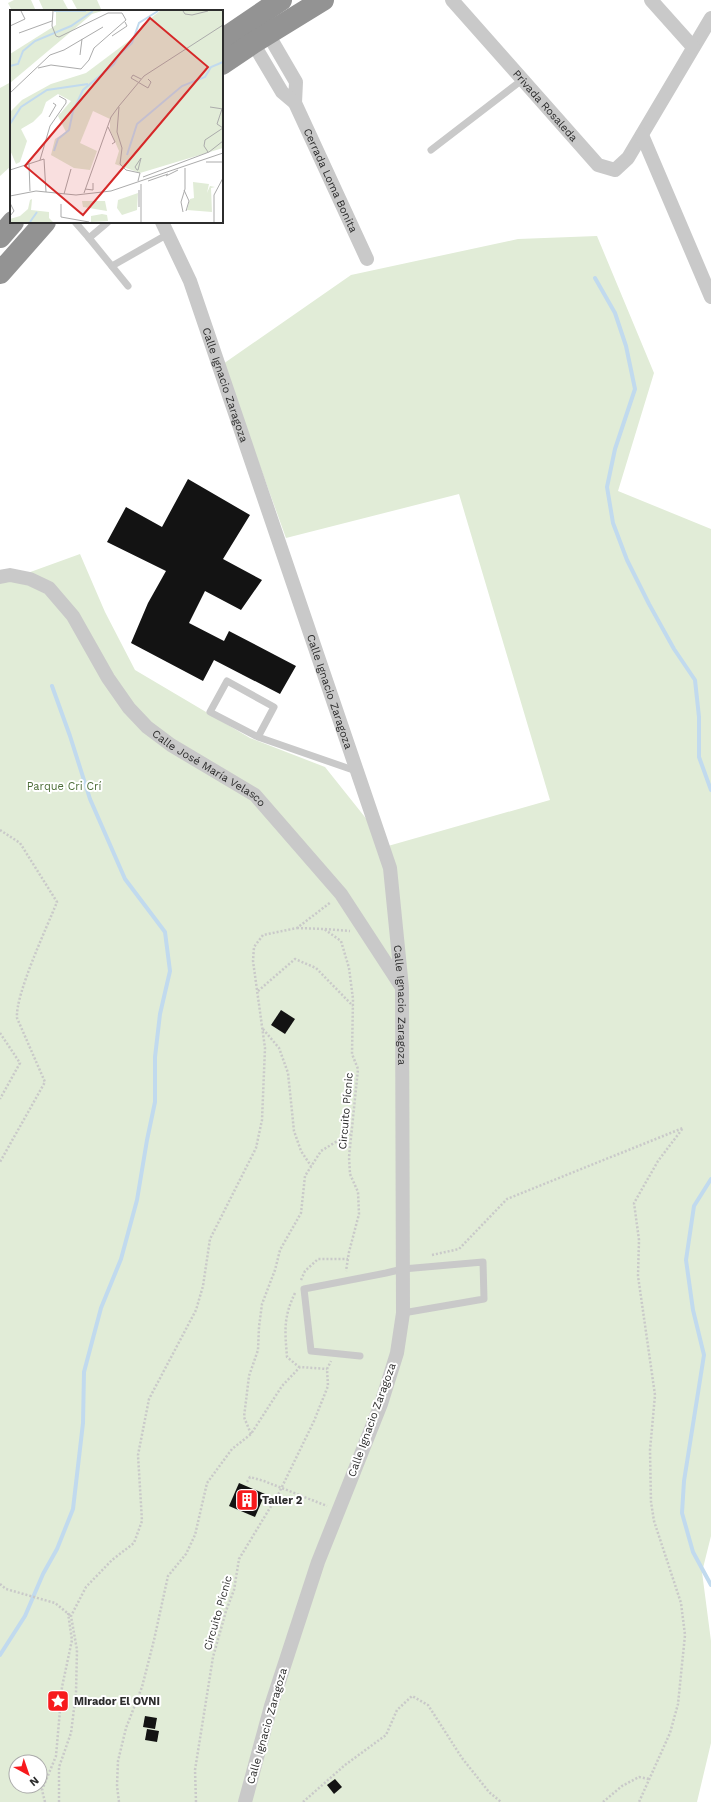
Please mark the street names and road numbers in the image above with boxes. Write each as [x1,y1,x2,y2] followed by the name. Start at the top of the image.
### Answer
[510,67,581,144] street label: Privada Rosaleda
[301,126,360,234] street label: Cerrada Loma Bonita
[200,326,251,444] street label: Calle Ignacio Zaragoza
[304,632,355,751] street label: Calle Ignacio Zaragoza
[150,727,268,809] street label: Calle José María Velasco
[391,944,409,1065] street label: Calle Ignacio Zaragoza
[336,1072,356,1150] street label: Circuito Pícnic
[345,1361,399,1479] street label: Calle Ignacio Zaragoza
[201,1574,235,1652] street label: Circuito Pícnic
[244,1666,290,1786] street label: Calle Ignacio Zaragoza

